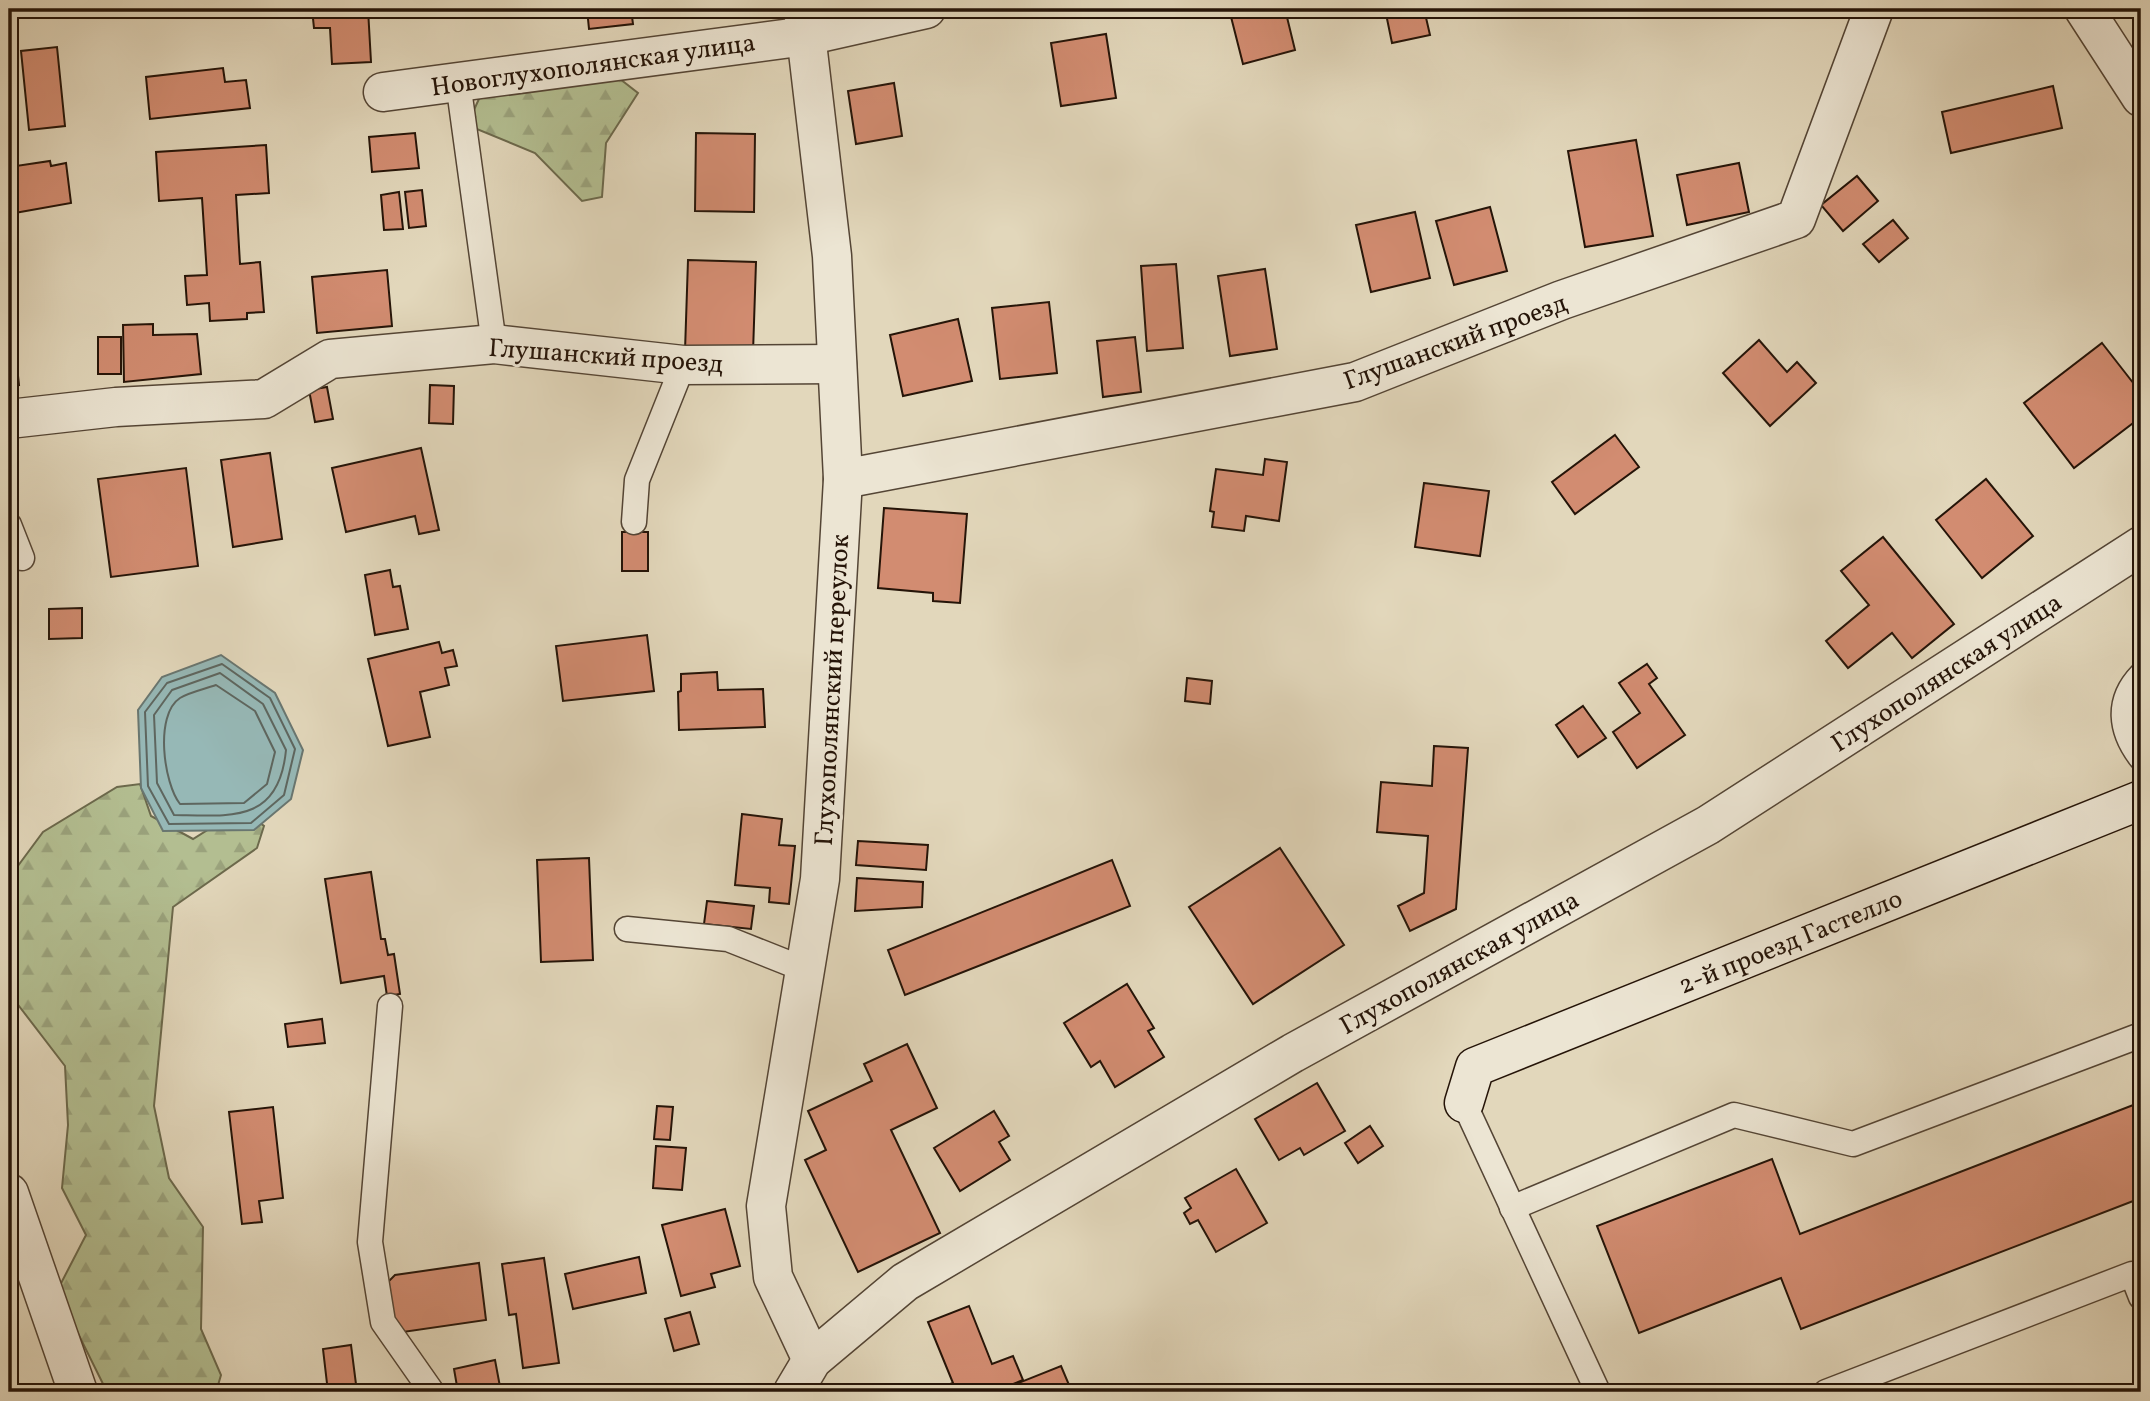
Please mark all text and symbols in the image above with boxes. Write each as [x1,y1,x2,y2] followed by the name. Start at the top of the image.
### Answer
[429,25,758,107] street label: Новоглухополянская улица
[1339,286,1573,400] street label: Глушанский проезд
[487,331,725,383] street label: Глушанский проезд
[807,533,859,847] street label: Глухополянский переулок
[1825,585,2070,762] street label: Глухополянская улица
[1673,881,1908,1004] street label: 2-й проезд Гастелло
[1334,883,1586,1045] street label: Глухополянская улица

